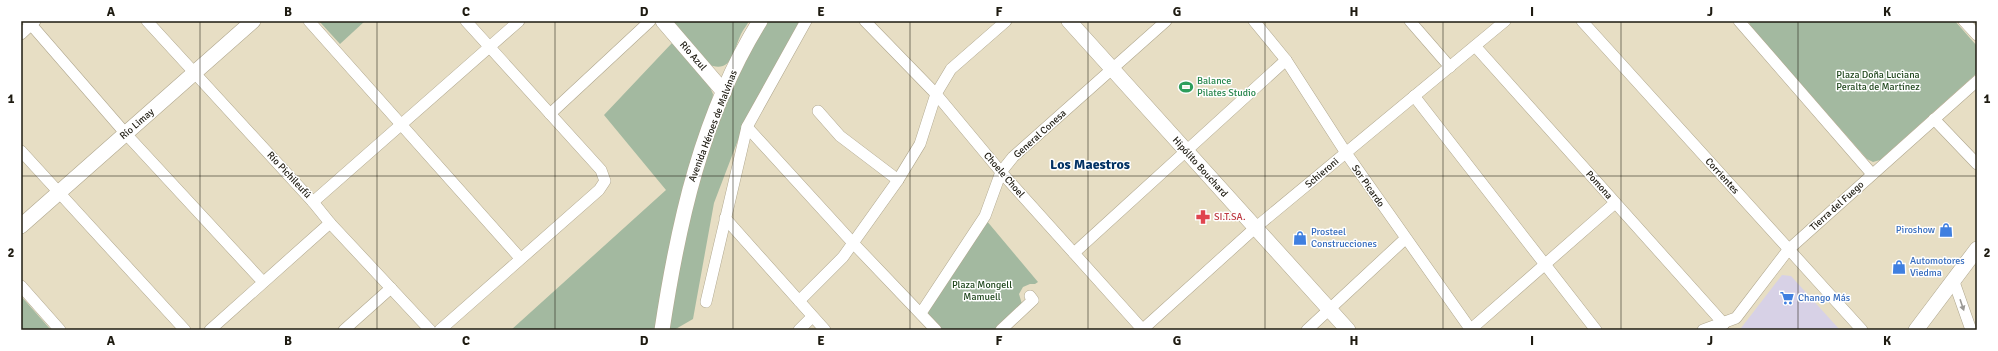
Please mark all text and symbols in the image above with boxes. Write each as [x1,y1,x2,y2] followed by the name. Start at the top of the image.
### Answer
[107,4,116,20] text: A
[284,4,292,20] text: B
[462,4,470,20] text: C
[640,4,649,20] text: D
[817,4,825,20] text: E
[996,4,1003,20] text: F
[1173,4,1181,20] text: G
[1350,4,1358,20] text: H
[1530,4,1534,20] text: I
[1707,4,1713,20] text: J
[1883,4,1891,20] text: K
[677,39,709,73] street label: Río Azul
[686,68,740,184] street label: Avenida Héroes de Malvinas
[1836,69,1920,93] park label: Plaza Doña Luciana Peralta de Martínez
[1197,75,1256,99] place label: Balance Pilates Studio
[1178,79,1194,95] sports icon: Balance Pilates Studio
[7,91,15,107] text: 1
[1983,91,1991,107] text: 1
[117,106,157,142] street label: Río Limay
[1011,107,1069,161] street label: General Conesa
[1170,134,1230,200] street label: Hipólito Bouchard
[264,149,314,201] street label: Río Pichileufú
[981,150,1027,200] street label: Choele Choel
[1303,155,1341,191] street label: Schieroni
[1703,155,1742,197] street label: Corrientes
[1050,156,1130,173] district label: Los Maestros
[1349,163,1387,209] street label: Sor Picardo
[1583,168,1615,202] street label: Pomona
[1808,179,1866,233] street label: Tierra del Fuego
[1195,209,1211,225] pharmacy icon: SI.T.SA.
[1214,211,1246,223] place label: SI.T.SA.
[1938,222,1954,238] shop icon: Piroshow
[1896,224,1936,236] place label: Piroshow
[1311,226,1377,250] place label: Prosteel Construcciones
[1292,230,1308,246] shop icon: Prosteel Construcciones
[7,245,15,261] text: 2
[1983,245,1991,261] text: 2
[1910,255,1965,279] place label: Automotores Viedma
[1891,259,1907,275] shop icon: Automotores Viedma
[952,279,1012,303] park label: Plaza Mongell Mamuell
[1779,290,1795,306] supermarket icon: Chango Más
[1798,292,1851,304] place label: Chango Más
[1959,299,1965,311] one-way arrow
[107,333,116,349] text: A
[284,333,292,349] text: B
[462,333,470,349] text: C
[640,333,649,349] text: D
[817,333,825,349] text: E
[996,333,1003,349] text: F
[1173,333,1181,349] text: G
[1350,333,1358,349] text: H
[1530,333,1534,349] text: I
[1707,333,1713,349] text: J
[1883,333,1891,349] text: K

